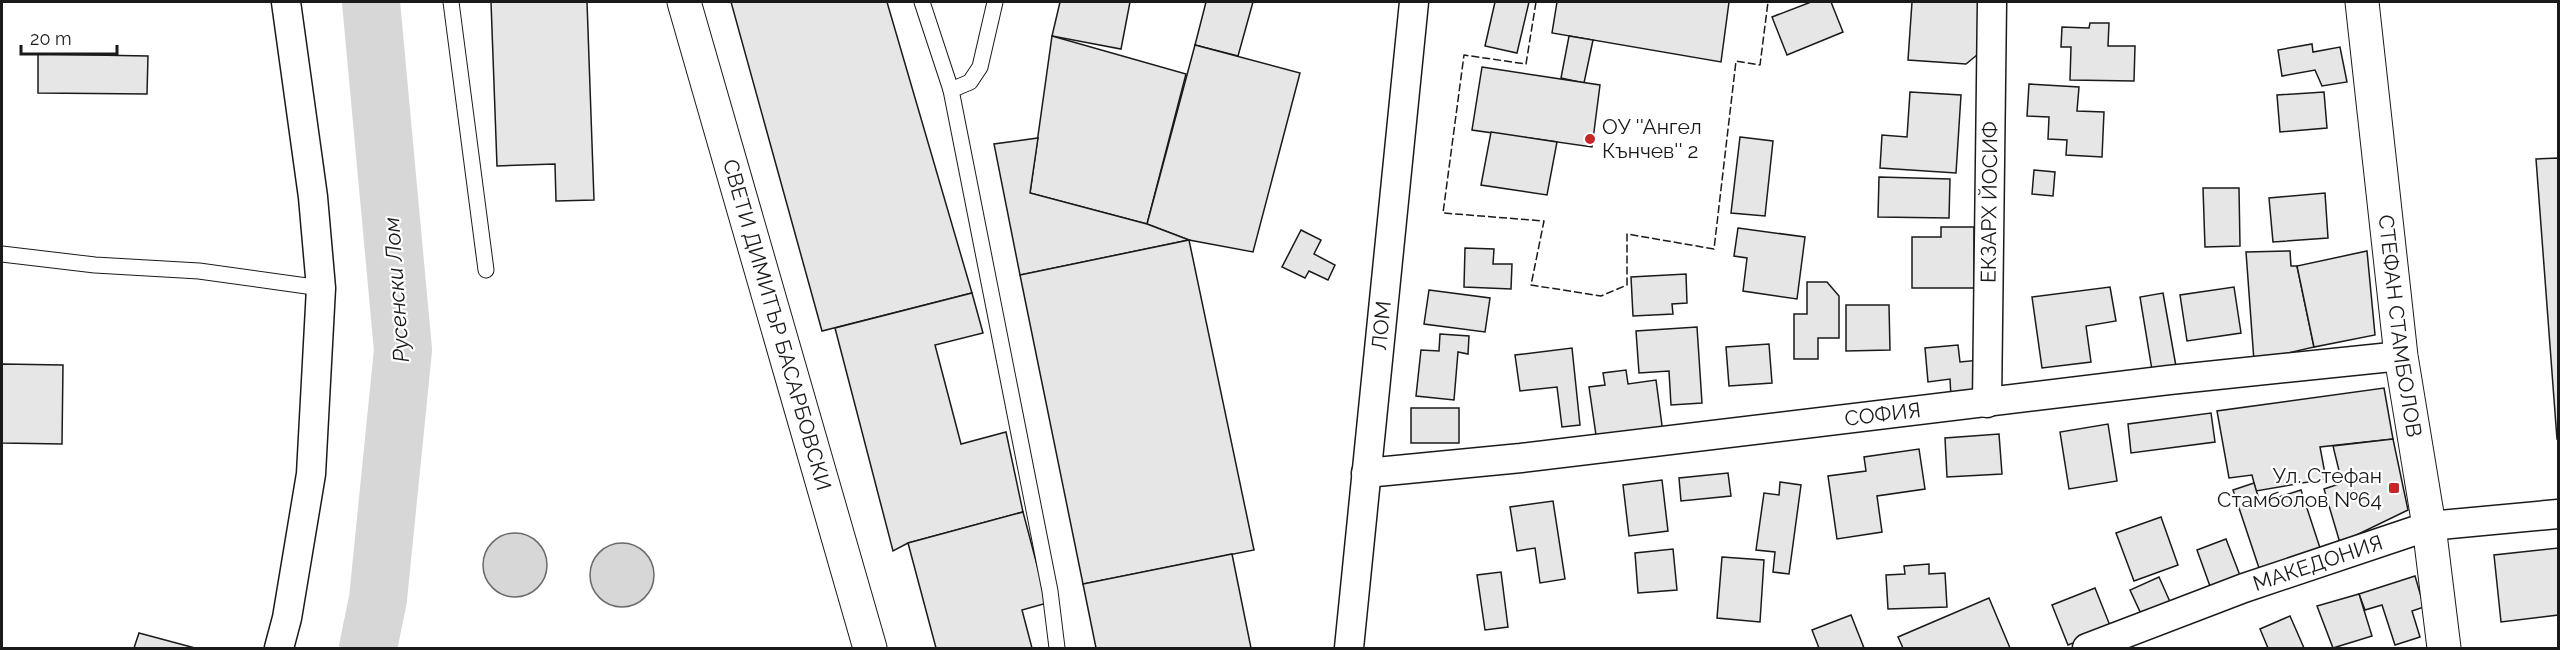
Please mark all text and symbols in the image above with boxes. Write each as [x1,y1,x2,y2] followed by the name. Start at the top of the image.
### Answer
[21,18,117,56] scale bar
[30,28,72,49] text: 20 m
[1602,114,1702,163] place label: ОУ ''Ангел Кънчев'' 2
[1975,121,2003,283] street label: ЕКЗАРХ ЙОСИФ
[1583,132,1597,146] marker: ОУ ''Ангел Кънчев'' 2
[718,156,837,493] street label: СВЕТИ ДИМИТЪР БАСАРБОВСКИ
[2373,213,2427,439] street label: СТЕФАН СТАМБОЛОВ
[378,217,414,363] water label: Русенски Лом
[1366,300,1396,351] street label: ЛОМ
[1843,397,1922,431] street label: СОФИЯ
[2217,463,2382,512] place label: Ул. Стефан Стамболов №64
[2387,481,2401,495] marker: Ул. Стефан Стамболов №64
[2250,529,2386,596] street label: МАКЕДОНИЯ

